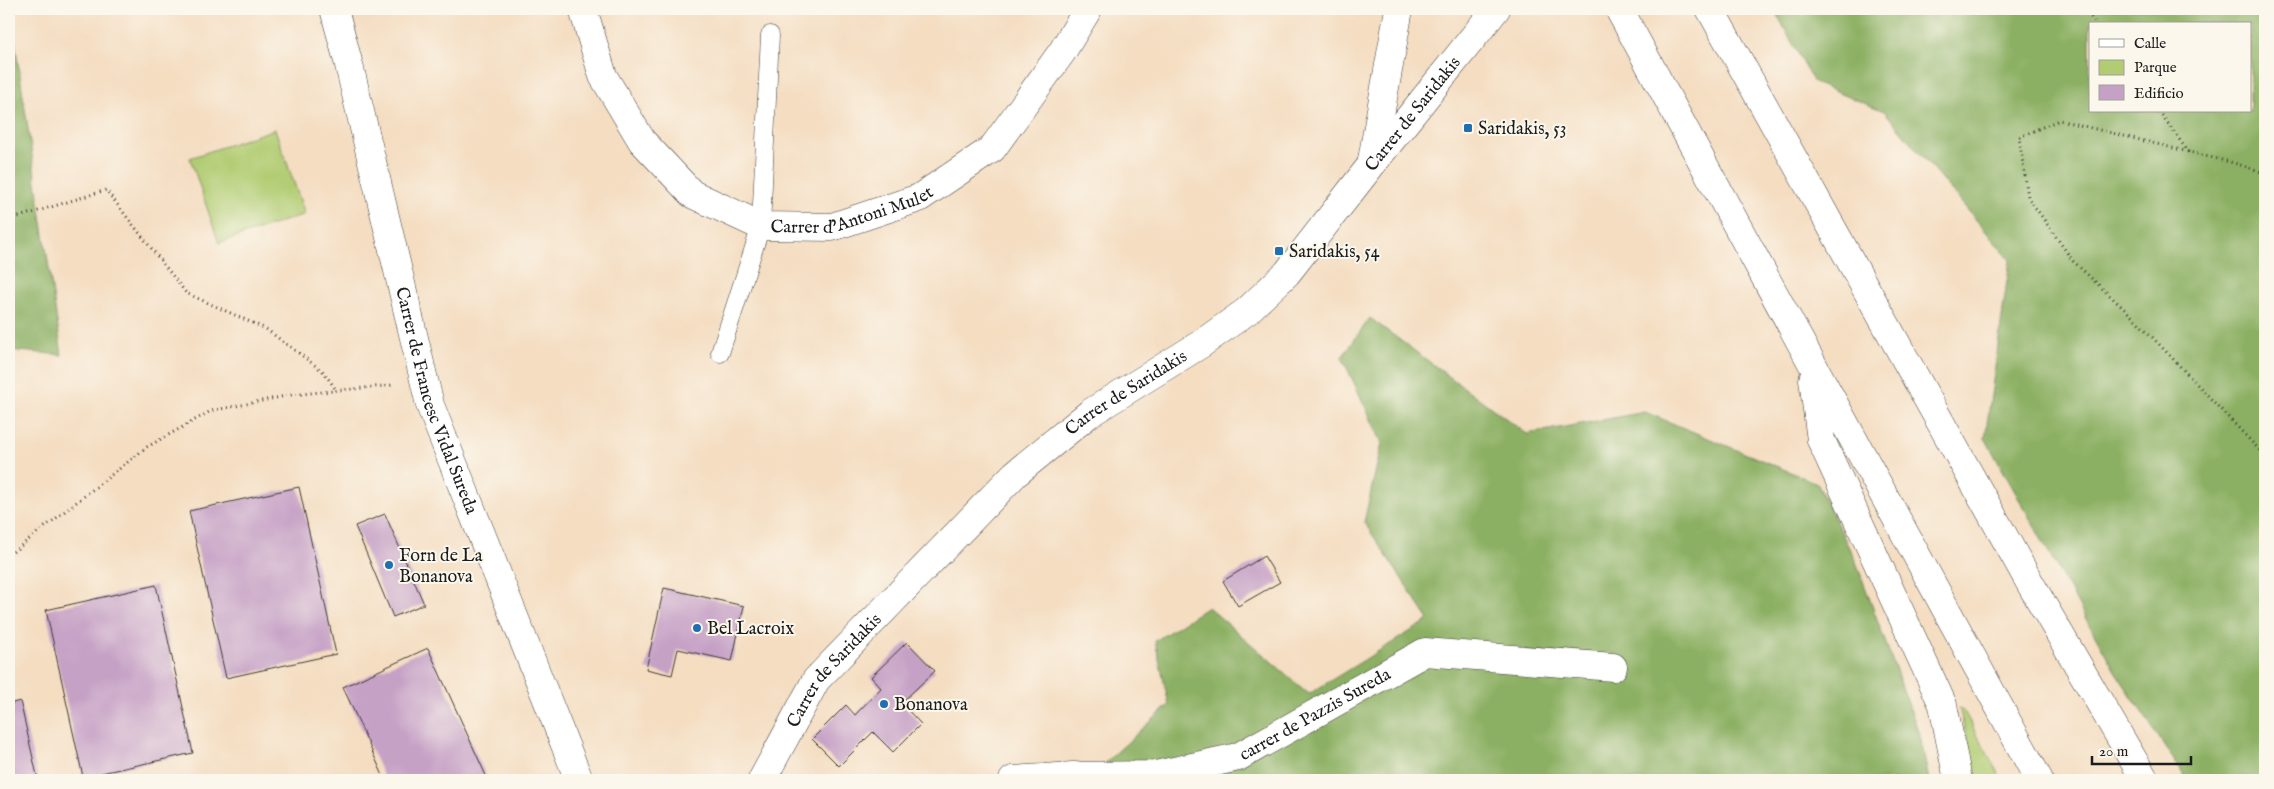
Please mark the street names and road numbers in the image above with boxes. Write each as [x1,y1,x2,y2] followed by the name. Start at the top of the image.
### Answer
[1360,52,1467,177] street label: Carrer de Saridakis
[770,182,938,240] street label: Carrer d'Antoni Mulet
[389,285,482,518] street label: Carrer de Francesc Vidal Sureda
[1061,345,1192,442] street label: Carrer de Saridakis
[782,609,887,732] street label: Carrer de Saridakis
[1236,663,1395,767] street label: carrer de Pazzis Sureda

